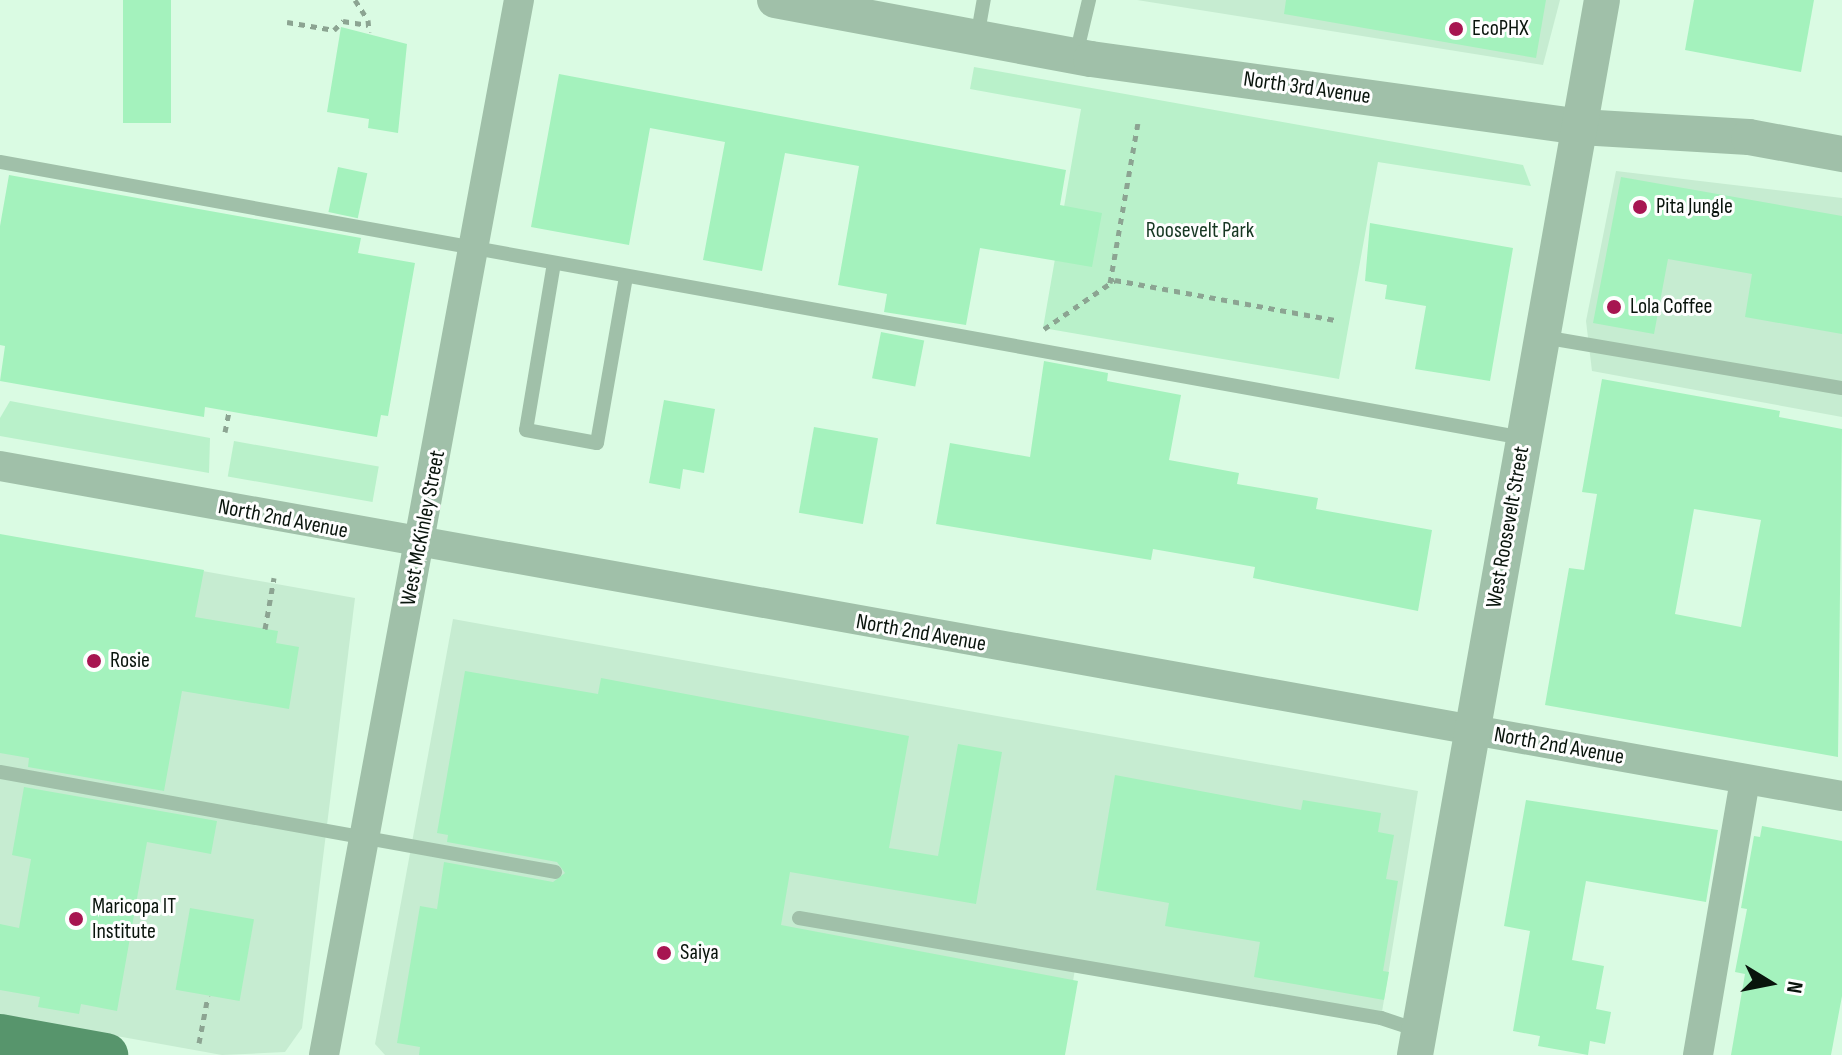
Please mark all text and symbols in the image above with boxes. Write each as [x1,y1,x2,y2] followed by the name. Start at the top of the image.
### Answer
[1472,16,1529,42] place label: EcoPHX
[1447,20,1465,38] marker: EcoPHX
[1242,66,1372,110] street label: North 3rd Avenue
[1656,194,1733,220] place label: Pita Jungle
[1631,198,1649,216] marker: Pita Jungle
[1146,218,1254,244] park label: Roosevelt Park
[1630,294,1712,320] place label: Lola Coffee
[1605,298,1623,316] marker: Lola Coffee
[1481,444,1535,610] street label: West Roosevelt Street
[395,448,451,608] street label: West McKinley Street
[216,493,350,545] street label: North 2nd Avenue
[854,609,988,657] street label: North 2nd Avenue
[110,648,150,674] place label: Rosie
[85,652,103,670] marker: Rosie
[1492,722,1626,770] street label: North 2nd Avenue
[92,893,176,944] place label: Maricopa IT Institute
[67,910,85,928] marker: Maricopa IT Institute
[680,940,719,966] place label: Saiya
[1730,943,1810,1023] north arrow
[655,944,673,962] marker: Saiya
[1780,979,1808,995] text: N

